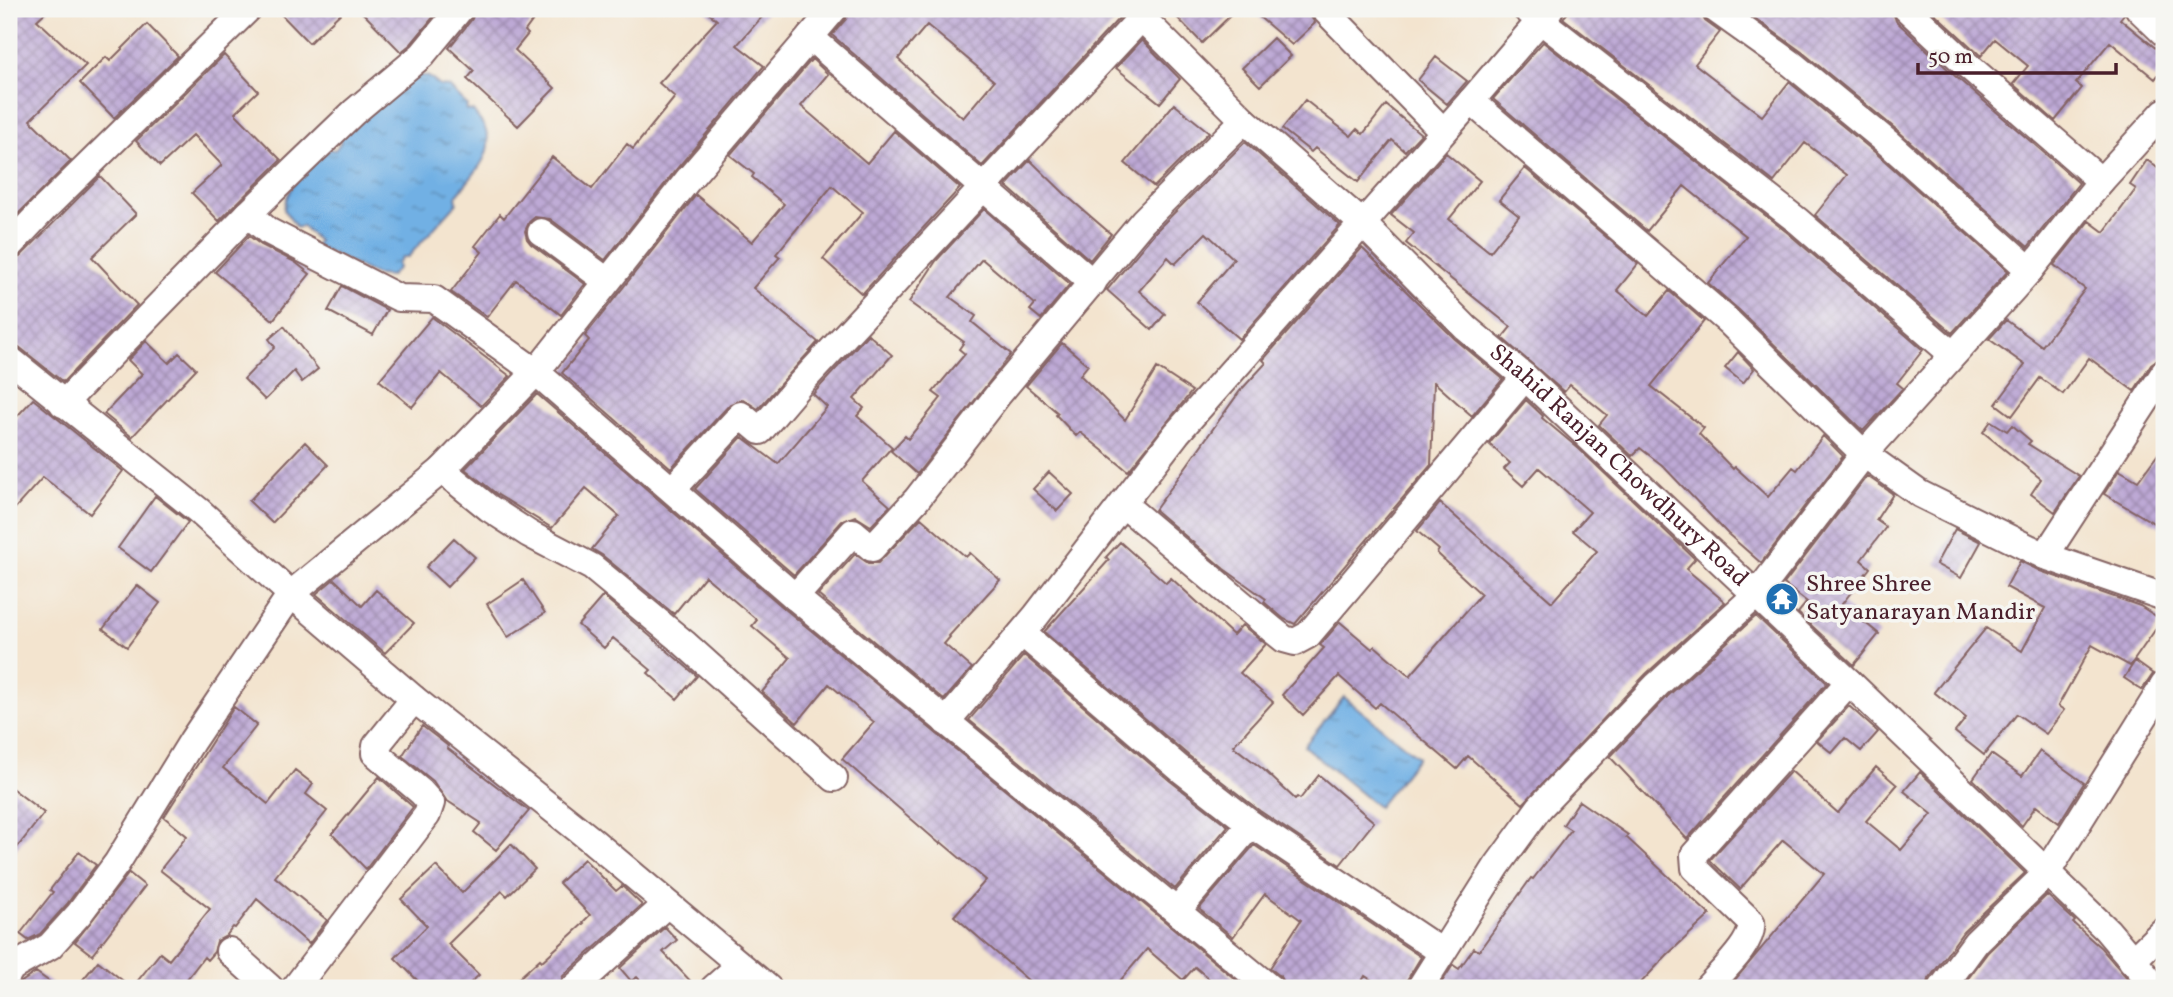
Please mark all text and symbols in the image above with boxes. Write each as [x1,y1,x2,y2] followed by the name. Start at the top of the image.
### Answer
[1918,32,2115,76] scale bar
[1928,43,1973,72] text: 50 m
[1481,337,1756,596] street label: Shahid Ranjan Chowdhury Road
[1806,568,2035,630] place label: Shree Shree Satyanarayan Mandir
[1763,580,1801,618] temple icon: Shree Shree Satyanarayan Mandir

